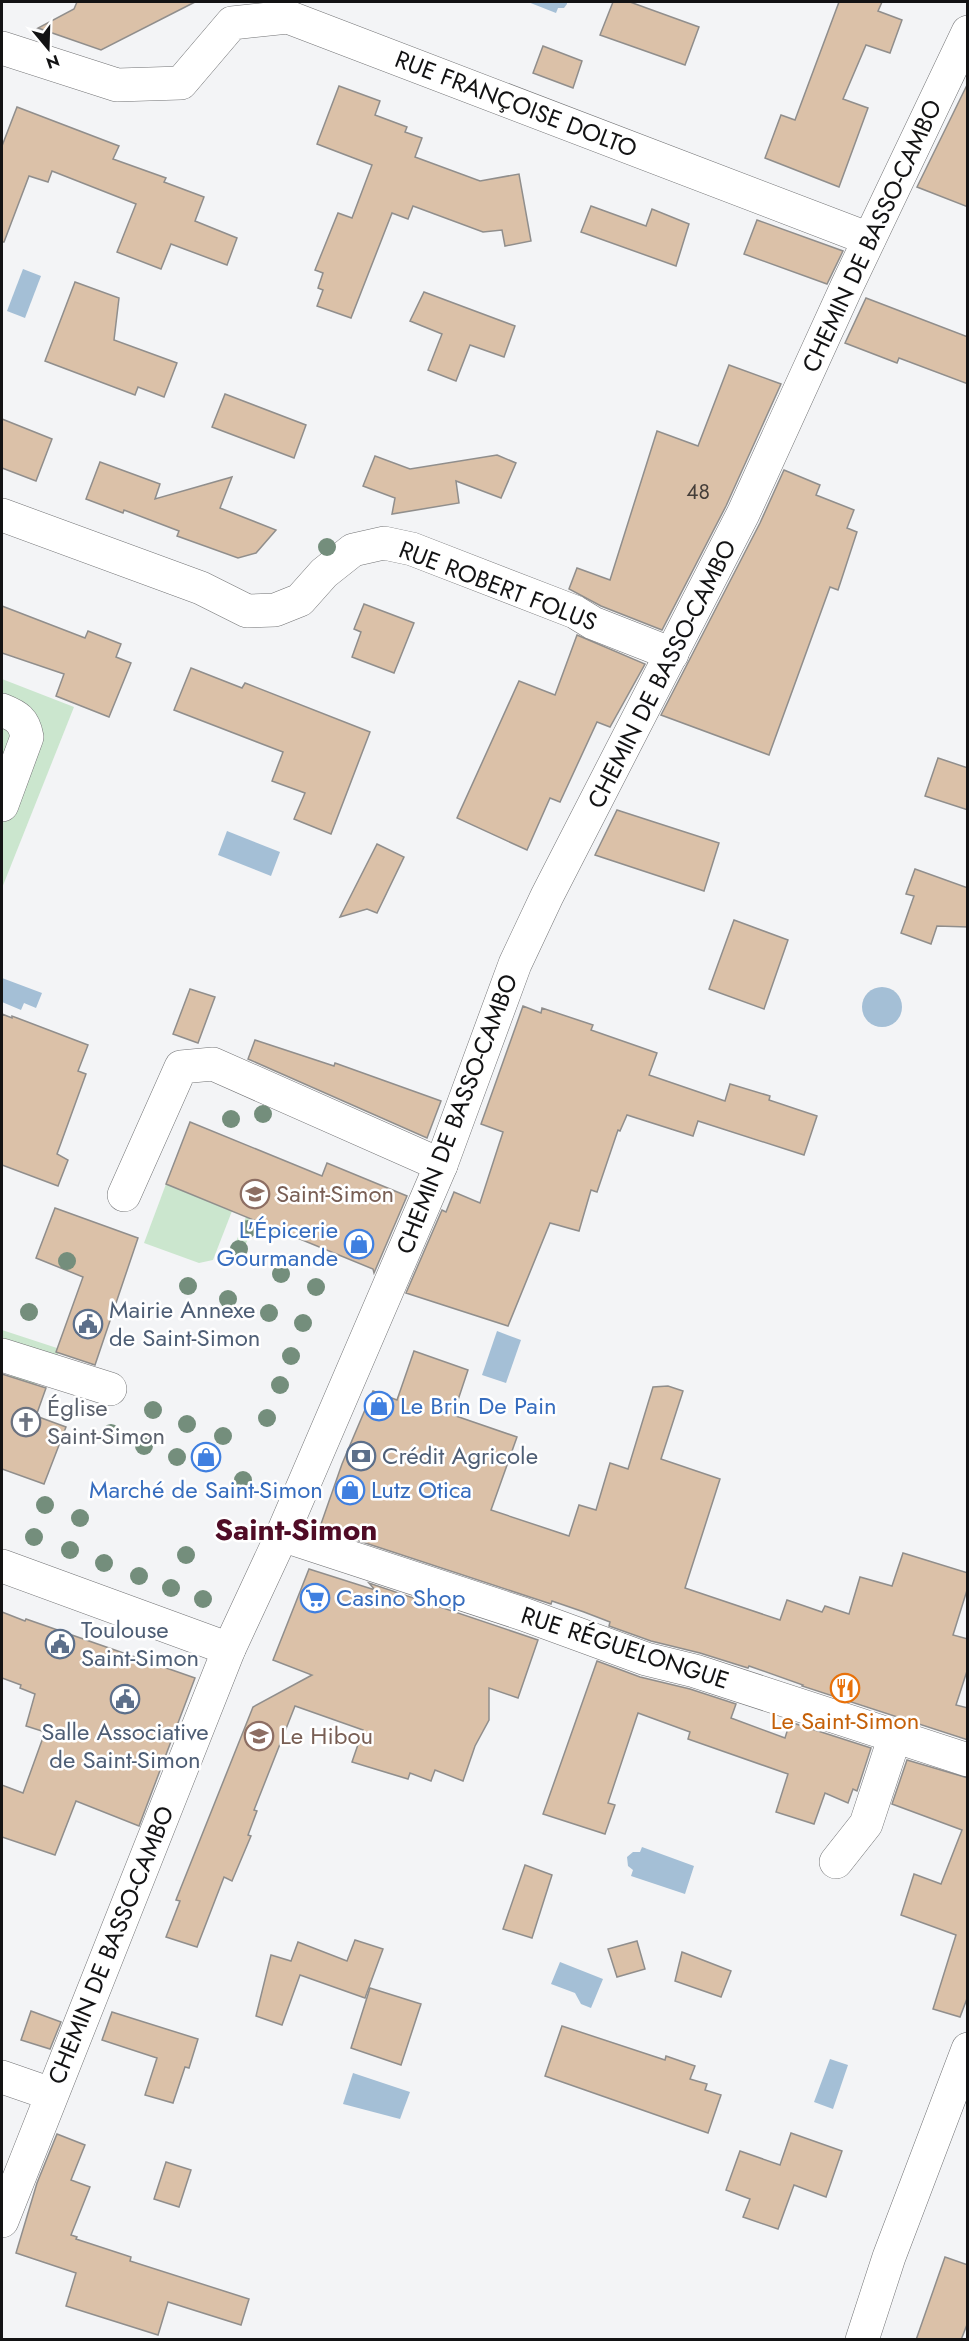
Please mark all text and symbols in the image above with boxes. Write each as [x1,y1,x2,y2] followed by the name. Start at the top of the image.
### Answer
[18,18,78,78] north arrow
[390,41,642,166] street label: RUE FRANÇOISE DOLTO
[43,49,62,75] text: N
[793,94,950,378] street label: CHEMIN DE BASSO-CAMBO
[686,477,710,507] house number: 48
[394,532,602,639] street label: RUE ROBERT FOLUS
[578,533,745,814] street label: CHEMIN DE BASSO-CAMBO
[387,969,526,1259] street label: CHEMIN DE BASSO-CAMBO
[276,1176,394,1211] place label: Saint-Simon
[239,1178,271,1210] school or university icon: Saint-Simon
[217,1212,338,1275] place label: L'Épicerie Gourmande
[343,1228,375,1260] shop icon: L'Épicerie Gourmande
[109,1292,260,1355] place label: Mairie Annexe de Saint-Simon
[72,1308,104,1340] public building icon: Mairie Annexe de Saint-Simon
[400,1388,557,1423] place label: Le Brin De Pain
[47,1390,165,1453] place label: Église Saint-Simon
[363,1390,395,1422] shop icon: Le Brin De Pain
[10,1406,42,1438] church icon: Église Saint-Simon
[382,1438,538,1473] place label: Crédit Agricole
[345,1440,377,1472] bank icon: Crédit Agricole
[190,1441,222,1473] shop icon: Marché de Saint-Simon
[89,1472,323,1507] place label: Marché de Saint-Simon
[371,1472,472,1507] place label: Lutz Otica
[334,1474,366,1506] shop icon: Lutz Otica
[214,1508,378,1551] district label: Saint-Simon
[336,1580,465,1615] place label: Casino Shop
[299,1582,331,1614] supermarket icon: Casino Shop
[517,1597,734,1698] street label: RUE RÉGUELONGUE
[81,1612,199,1675] place label: Toulouse Saint-Simon
[44,1628,76,1660] public building icon: Toulouse Saint-Simon
[829,1672,861,1704] restaurant icon: Le Saint-Simon
[109,1683,141,1715] public building icon: Salle Associative de Saint-Simon
[771,1703,919,1738] place label: Le Saint-Simon
[41,1714,209,1777] place label: Salle Associative de Saint-Simon
[280,1718,373,1753] place label: Le Hibou
[243,1720,275,1752] school or university icon: Le Hibou
[39,1800,182,2089] street label: CHEMIN DE BASSO-CAMBO

